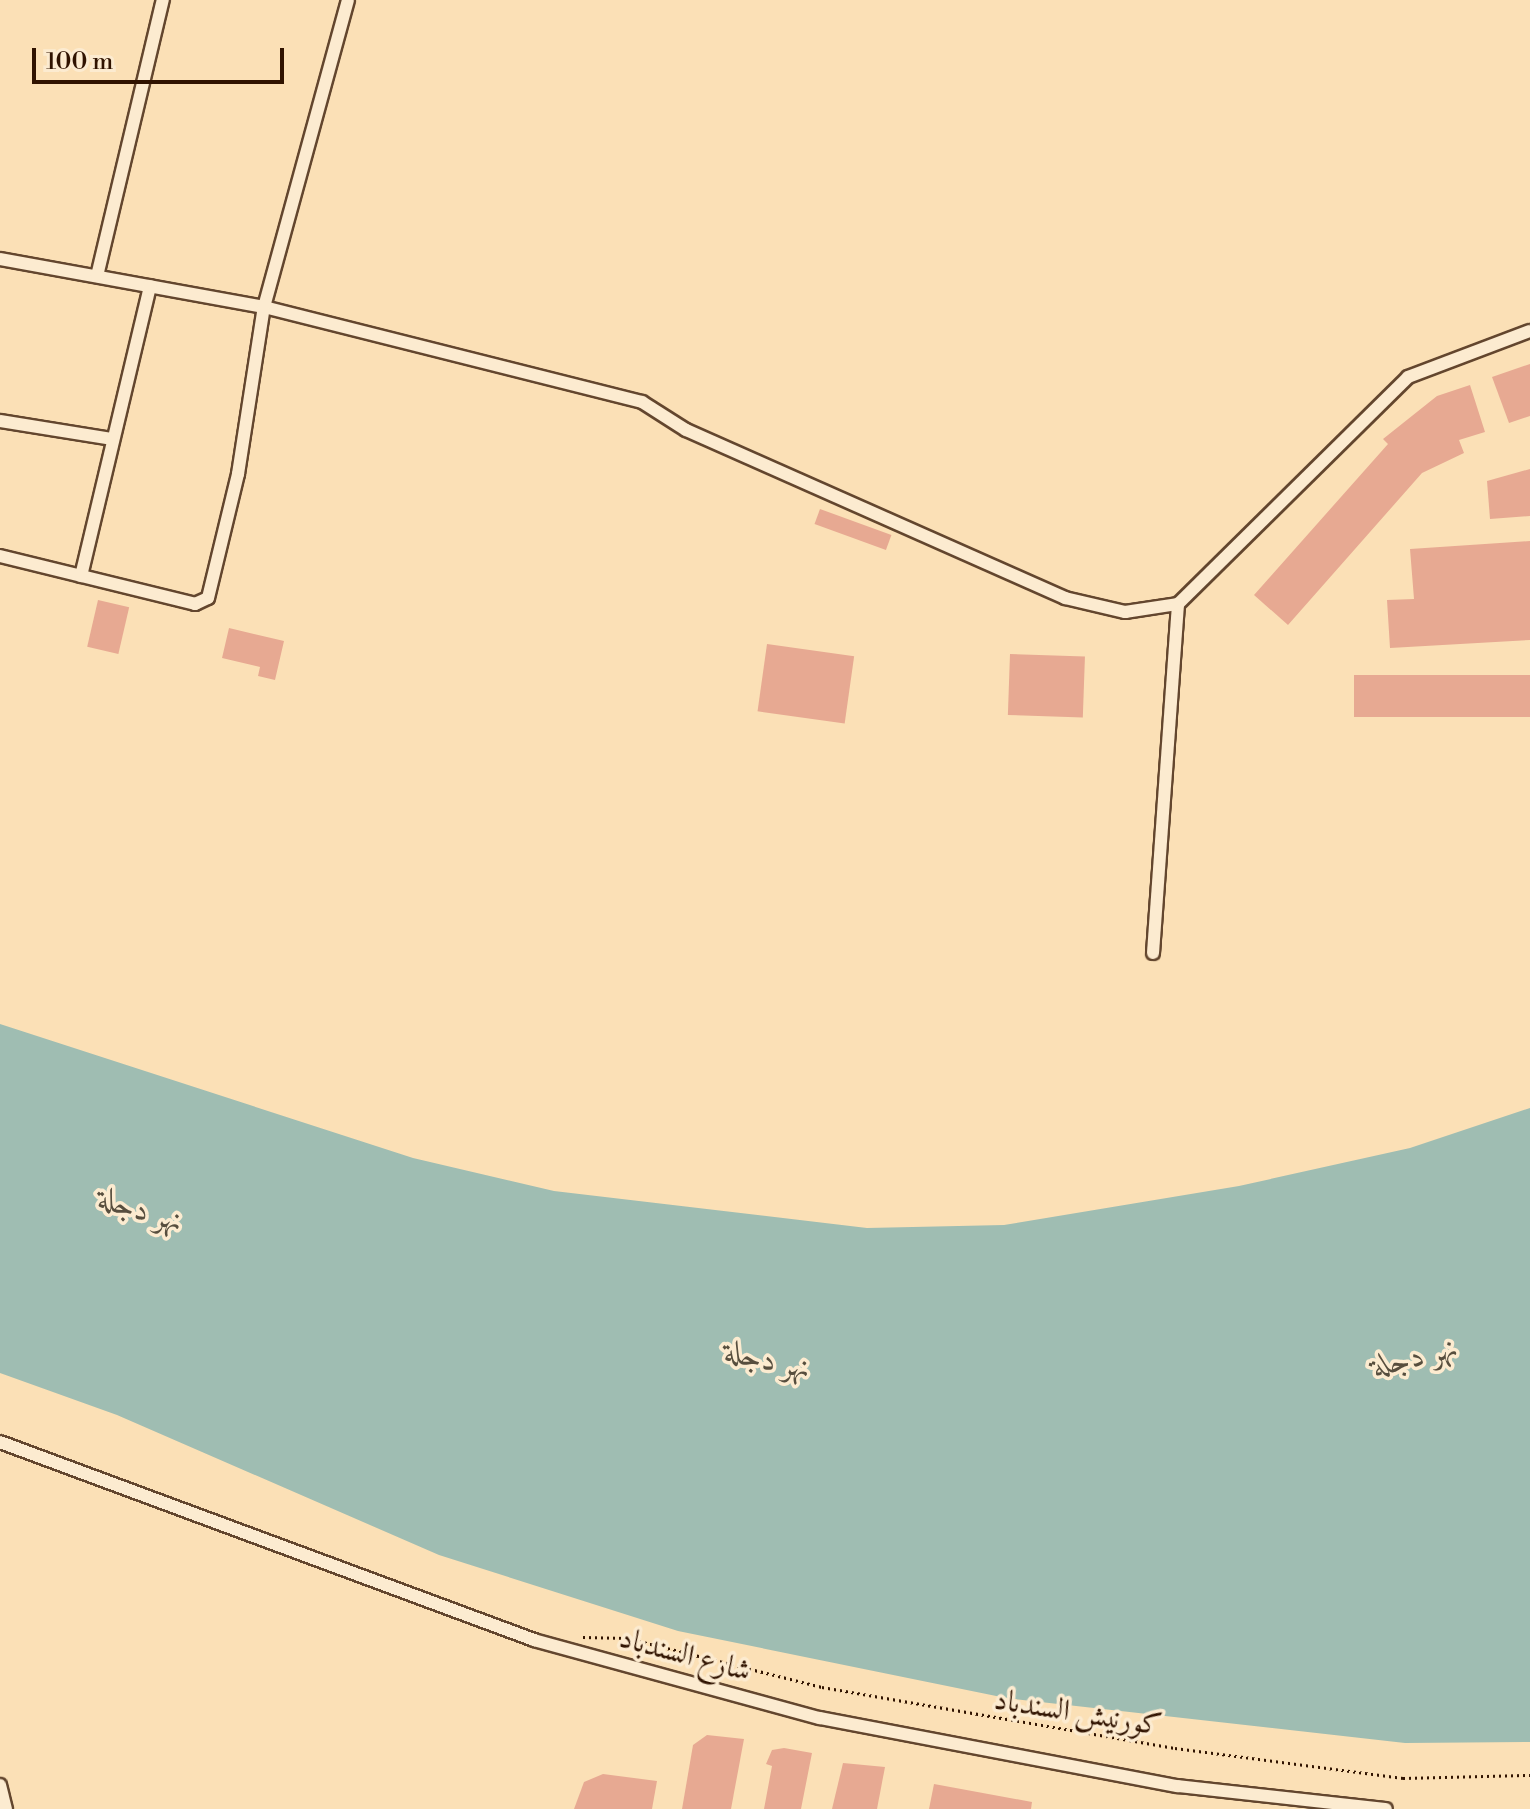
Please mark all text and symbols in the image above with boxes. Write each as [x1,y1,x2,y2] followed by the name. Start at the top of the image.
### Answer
[36,32,288,82] scale bar
[46,47,113,77] text: 100 m
[94,1179,188,1241] water label: نهر دجلة
[1368,1328,1462,1386] water label: نهر دجلة
[721,1332,815,1388] water label: نهر دجلة
[615,1620,755,1690] street label: شارع السندباد
[992,1682,1164,1744] street label: كورنيش السندباد

